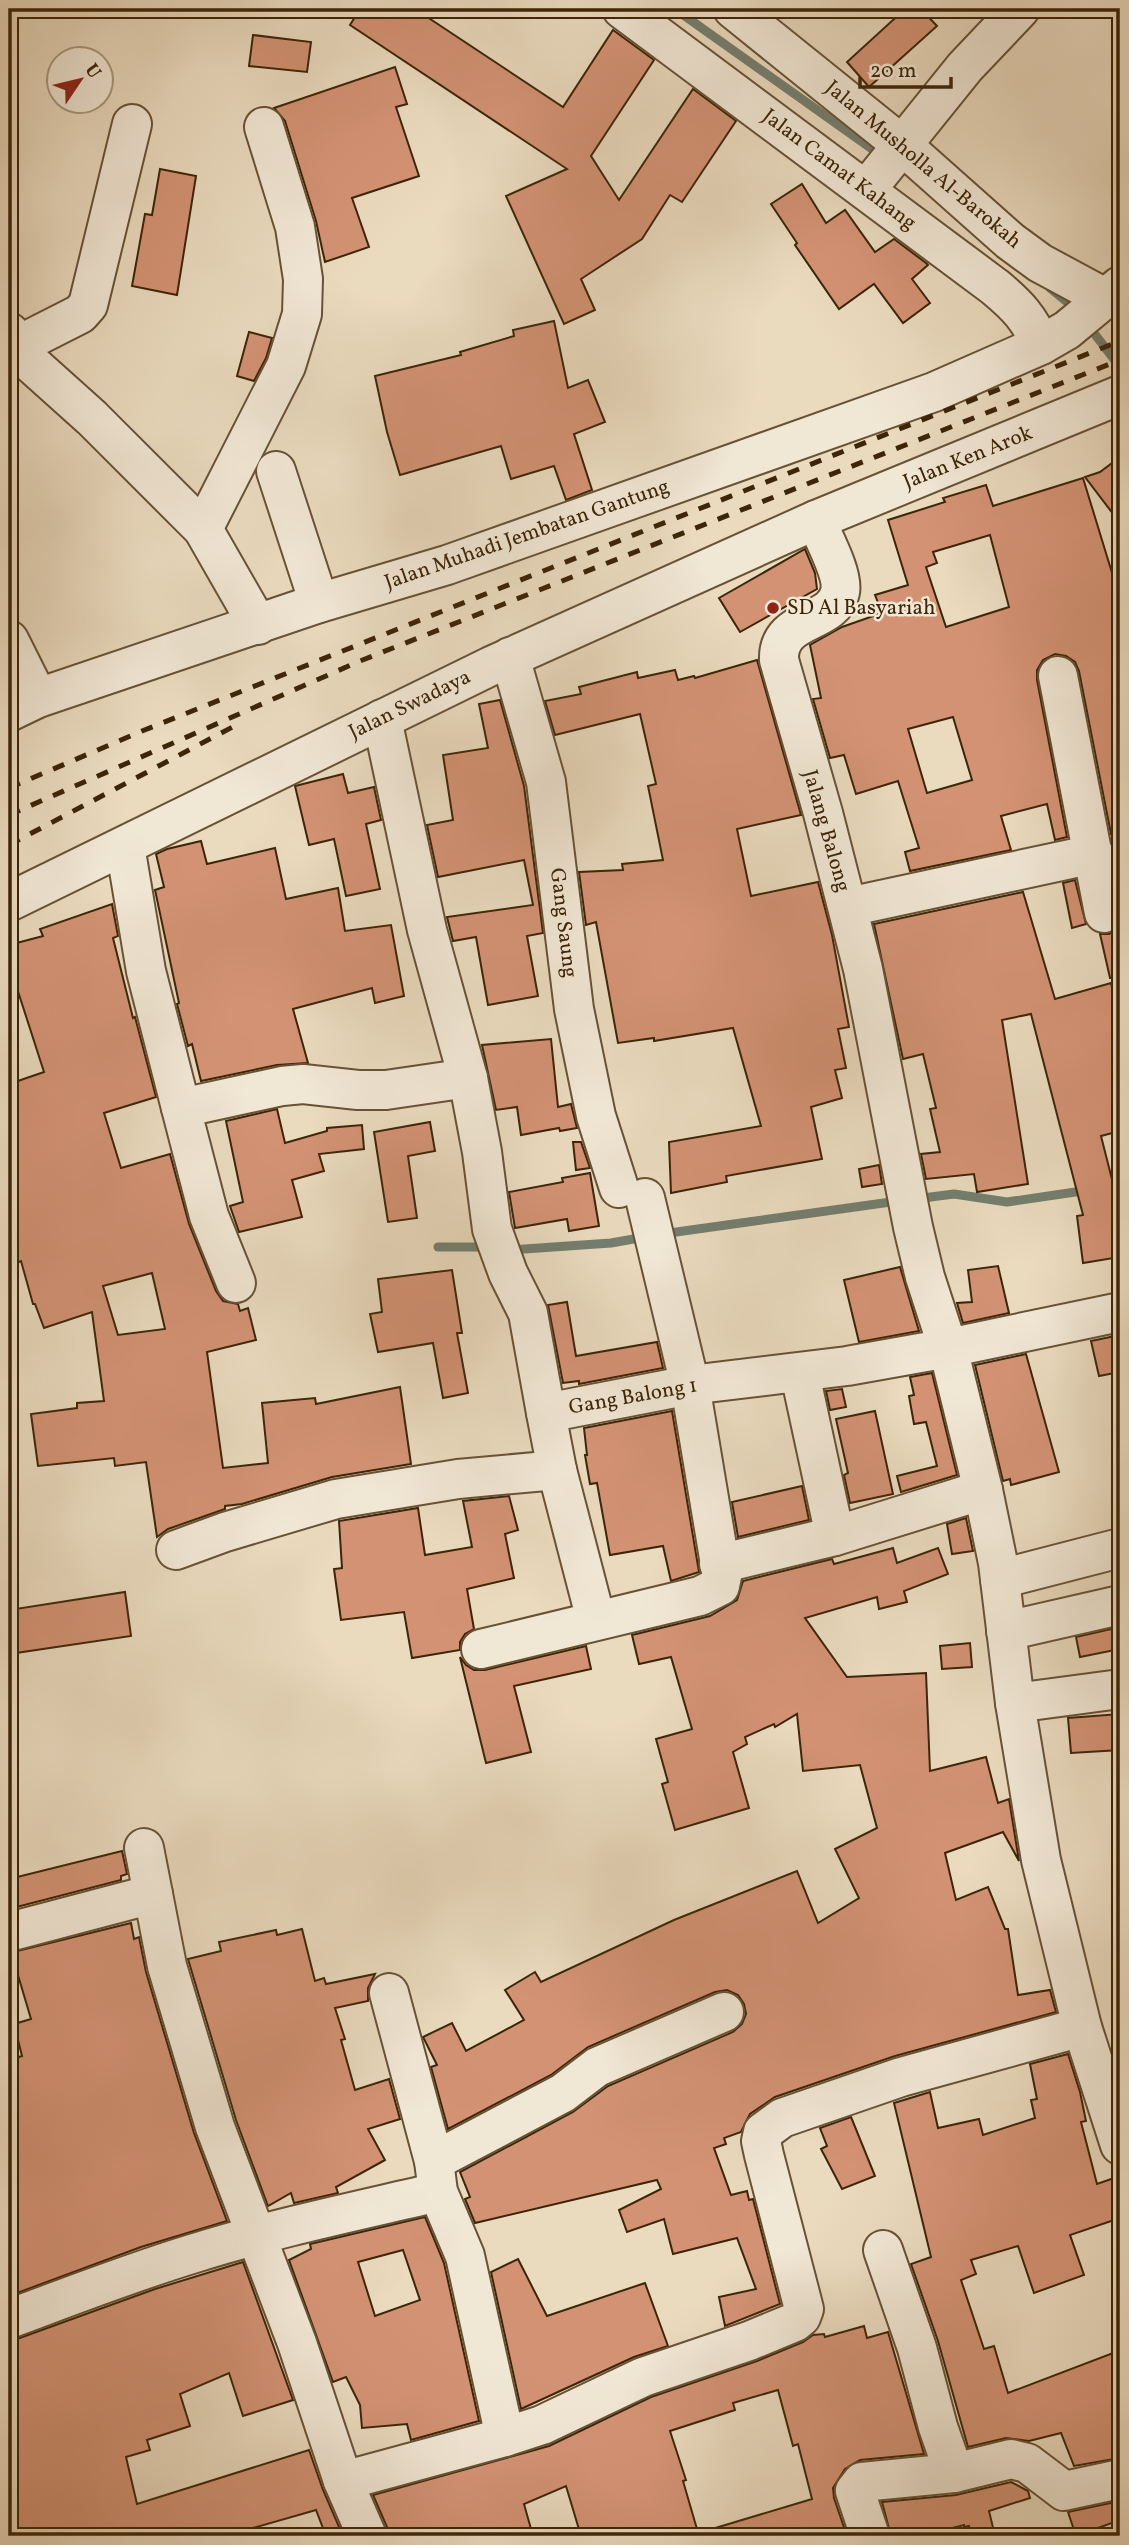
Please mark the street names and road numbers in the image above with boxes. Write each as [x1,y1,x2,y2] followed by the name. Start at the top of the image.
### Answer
[819,74,1027,256] street label: Jalan Musholla Al-Barokah
[756,102,922,238] street label: Jalan Camat Kahang
[899,419,1037,497] street label: Jalan Ken Arok
[381,473,673,597] street label: Jalan Muhadi Jembatan Gantung
[344,663,476,747] street label: Jalan Swadaya
[795,767,857,895] street label: Jalang Balong
[542,866,584,980] street label: Gang Saung
[567,1371,699,1423] street label: Gang Balong 1

